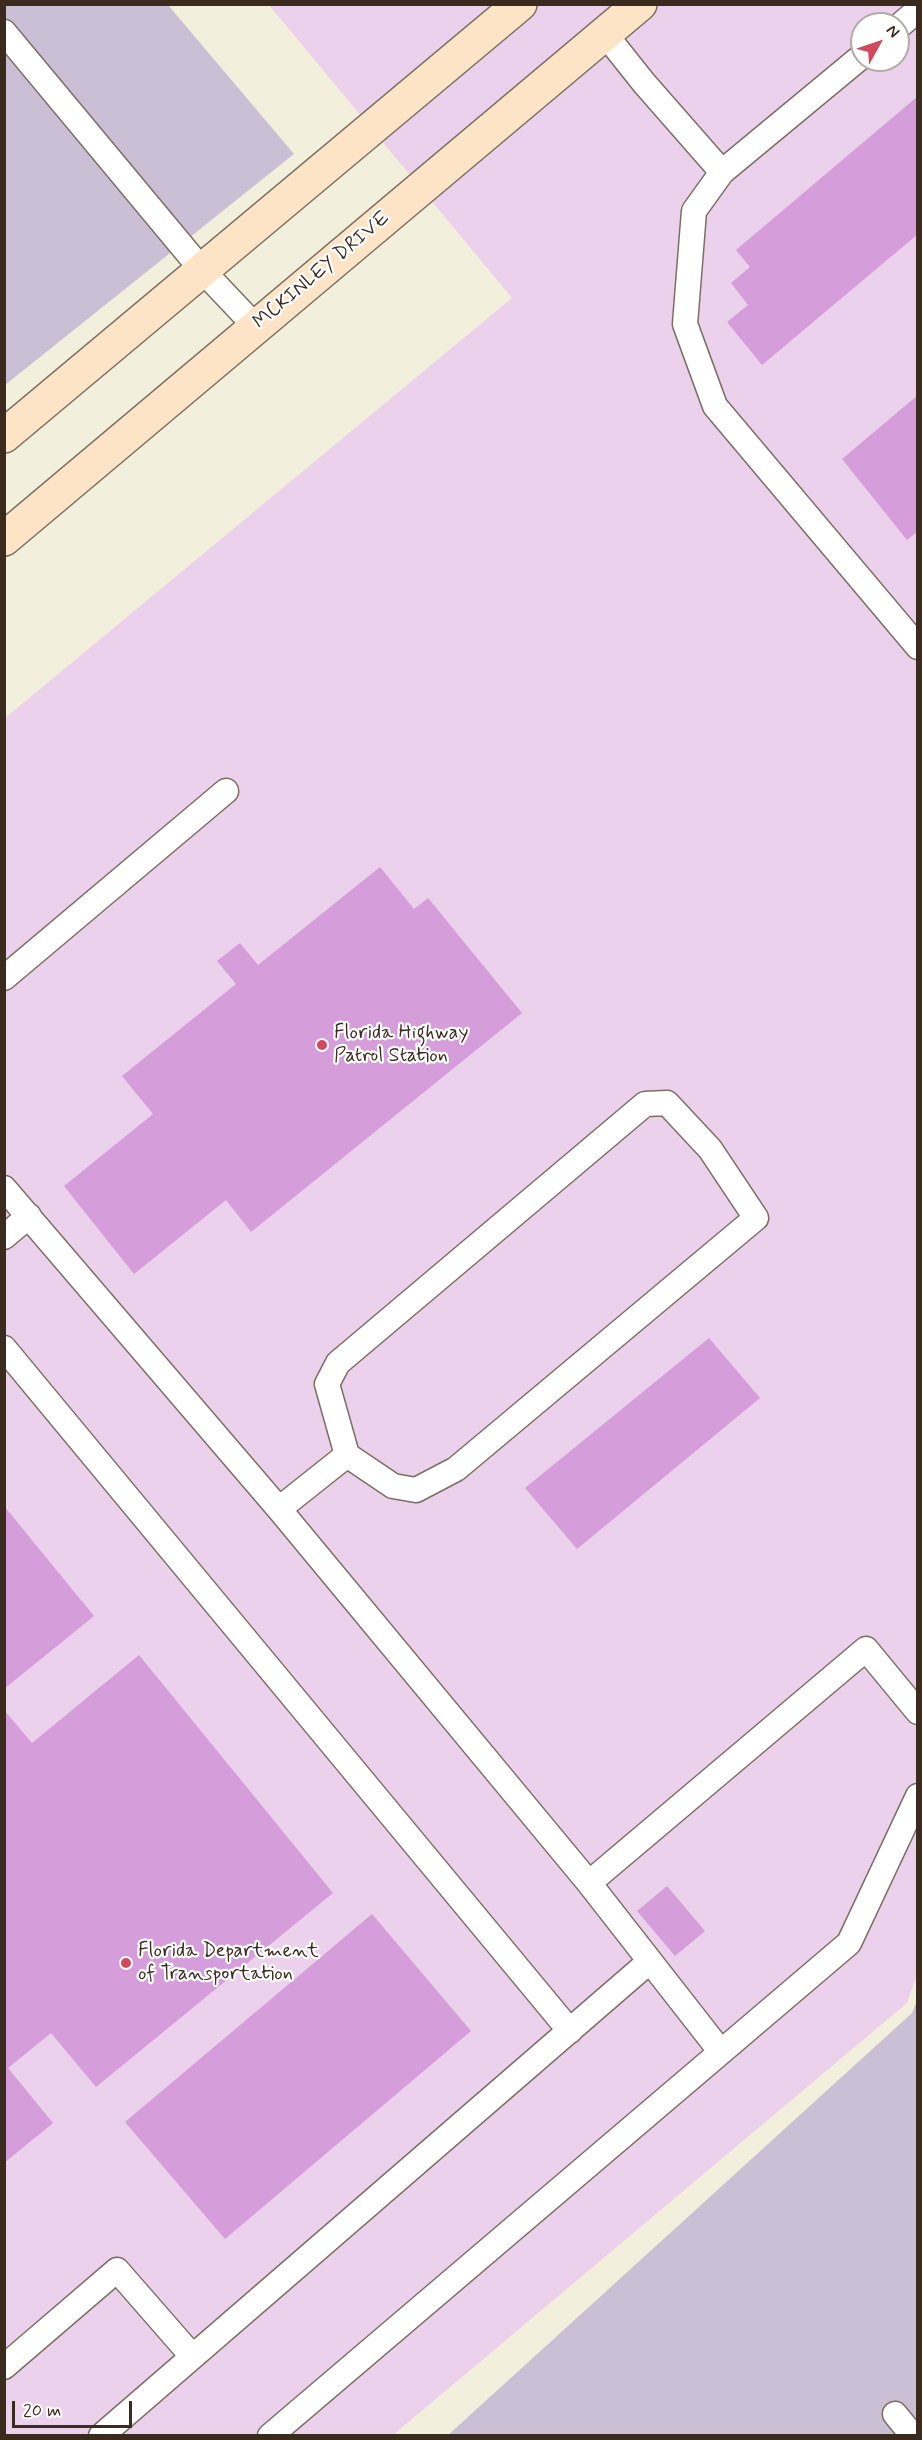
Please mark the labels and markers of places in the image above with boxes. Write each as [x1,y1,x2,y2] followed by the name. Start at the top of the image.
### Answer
[334,1022,468,1069] place label: Florida Highway Patrol Station
[315,1038,329,1052] marker: Florida Highway Patrol Station
[138,1940,319,1987] place label: Florida Department of Transportation
[119,1956,133,1970] marker: Florida Department of Transportation

